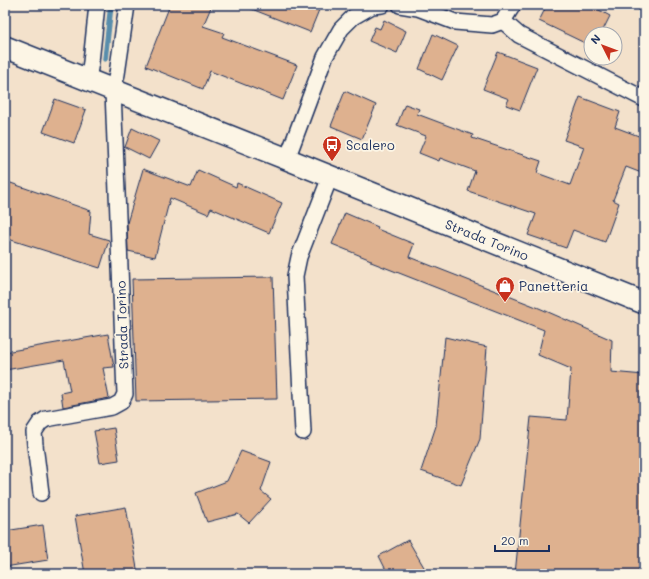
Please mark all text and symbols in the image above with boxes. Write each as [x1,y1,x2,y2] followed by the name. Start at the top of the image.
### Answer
[583,26,623,66] north arrow
[587,31,604,47] text: N
[321,134,343,162] bus stop icon: Scalero
[346,136,395,153] place label: Scalero
[443,215,532,264] street label: Strada Torino
[494,275,516,303] shop icon: Panetteria
[519,277,588,294] place label: Panetteria
[111,280,132,370] street label: Strada Torino
[495,527,549,553] scale bar
[501,532,529,548] text: 20 m

